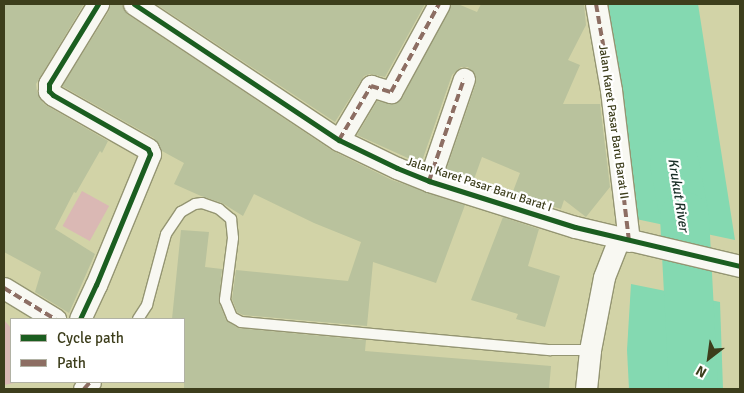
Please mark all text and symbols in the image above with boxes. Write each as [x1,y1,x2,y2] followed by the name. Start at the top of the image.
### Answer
[595,44,631,200] street label: Jalan Karet Pasar Baru Barat II
[404,155,554,215] street label: Jalan Karet Pasar Baru Barat I
[664,157,692,233] water label: Krukut River
[10,318,185,383] legend
[57,329,124,347] text: Cycle path
[684,333,734,383] north arrow
[57,354,86,372] text: Path
[693,362,710,381] text: N

